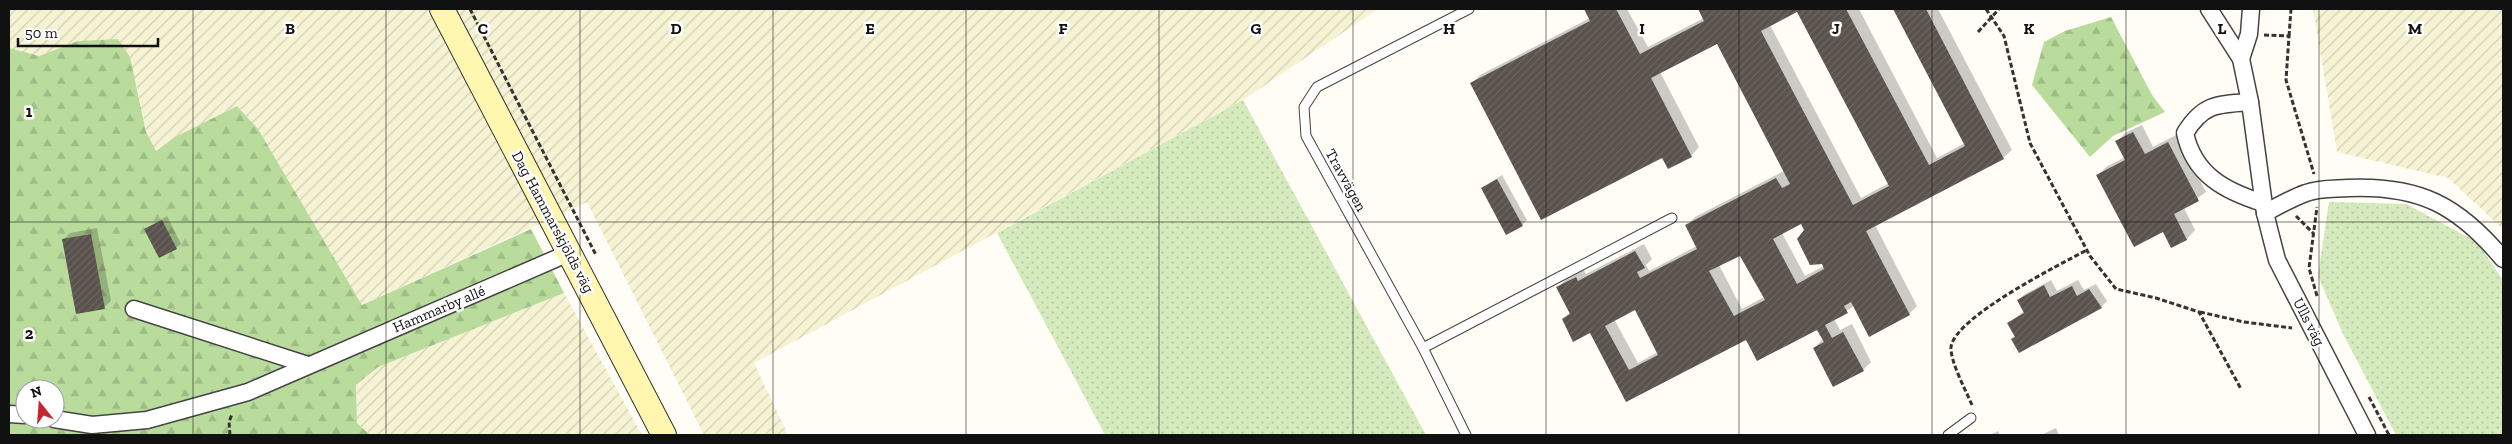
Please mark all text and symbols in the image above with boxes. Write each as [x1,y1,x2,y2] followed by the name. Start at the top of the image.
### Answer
[18,15,158,47] scale bar
[285,19,295,38] text: B
[478,19,488,38] text: C
[670,19,682,38] text: D
[865,19,875,38] text: E
[1058,19,1068,38] text: F
[1251,19,1262,38] text: G
[1443,19,1455,38] text: H
[1639,19,1645,38] text: I
[1832,19,1840,38] text: J
[2024,19,2035,38] text: K
[2218,19,2227,38] text: L
[2408,19,2422,38] text: M
[25,24,58,42] text: 50 m
[26,102,33,121] text: 1
[1321,146,1371,215] street label: Travvägen
[508,148,598,296] street label: Dag Hammarskjölds väg
[390,281,488,337] street label: Hammarby allé
[2289,295,2329,349] street label: Ulls väg
[25,324,34,343] text: 2
[15,379,65,429] north arrow
[29,382,44,402] text: N

